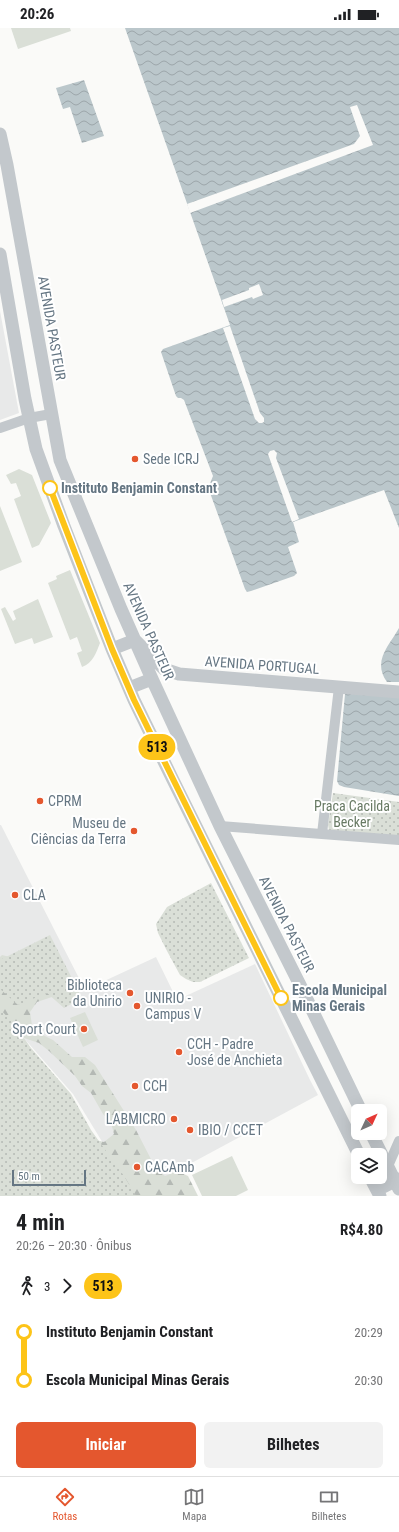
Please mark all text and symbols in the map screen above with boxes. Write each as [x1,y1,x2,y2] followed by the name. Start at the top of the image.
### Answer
[20,5,54,23] text: 20:26
[35,275,69,382] street label: AVENIDA PASTEUR
[143,451,199,467] place label: Sede ICRJ
[130,454,140,464] marker: Sede ICRJ
[42,480,58,496] marker: Instituto Benjamin Constant
[61,480,217,496] place label: Instituto Benjamin Constant
[120,580,178,683] street label: AVENIDA PASTEUR
[204,653,320,677] street label: AVENIDA PORTUGAL
[134,734,180,760] line badge: 513
[146,739,168,755] text: 513
[48,793,82,809] place label: CPRM
[35,796,45,806] marker: CPRM
[314,798,390,830] park label: Praca Cacilda Becker
[31,815,126,847] place label: Museu de Ciências da Terra
[129,826,139,836] marker: Museu de Ciências da Terra
[256,873,318,975] street label: AVENIDA PASTEUR
[23,887,46,903] place label: CLA
[10,890,20,900] marker: CLA
[67,977,122,1009] place label: Biblioteca da Unirio
[292,982,387,1014] place label: Escola Municipal Minas Gerais
[125,988,135,998] marker: Biblioteca da Unirio
[145,990,201,1022] place label: UNIRIO - Campus V
[273,990,289,1006] marker: Escola Municipal Minas Gerais
[132,1001,142,1011] marker: UNIRIO - Campus V
[12,1021,76,1037] place label: Sport Court
[79,1024,89,1034] marker: Sport Court
[187,1036,282,1068] place label: CCH - Padre José de Anchieta
[174,1047,184,1057] marker: CCH - Padre José de Anchieta
[143,1078,168,1094] place label: CCH
[130,1081,140,1091] marker: CCH
[351,1104,387,1140] north arrow
[351,1104,387,1184] map controls
[106,1111,166,1127] place label: LABMICRO
[169,1114,179,1124] marker: LABMICRO
[198,1122,263,1138] place label: IBIO / CCET
[185,1125,195,1135] marker: IBIO / CCET
[351,1148,387,1184] button: layers
[145,1159,194,1175] place label: CACAmb
[132,1162,142,1172] marker: CACAmb
[12,1168,86,1187] scale bar
[18,1170,40,1183] text: 50 m
[16,1210,65,1235] text: 4 min
[340,1221,383,1239] text: R$4.80
[16,1238,132,1253] text: 20:26 – 20:30 · Ônibus
[16,1275,38,1297] icon: walk
[56,1275,78,1297] icon: forward
[92,1278,114,1294] text: 513
[44,1279,50,1294] text: 3
[46,1323,213,1341] text: Instituto Benjamin Constant
[354,1325,383,1340] text: 20:29
[46,1371,229,1389] text: Escola Municipal Minas Gerais
[354,1373,383,1388] text: 20:30
[16,1422,196,1468] button: Iniciar
[204,1422,383,1468] button: Bilhetes
[52,1486,77,1523] tab: Rotas
[182,1486,207,1523] tab: Mapa
[312,1486,347,1523] tab: Bilhetes

